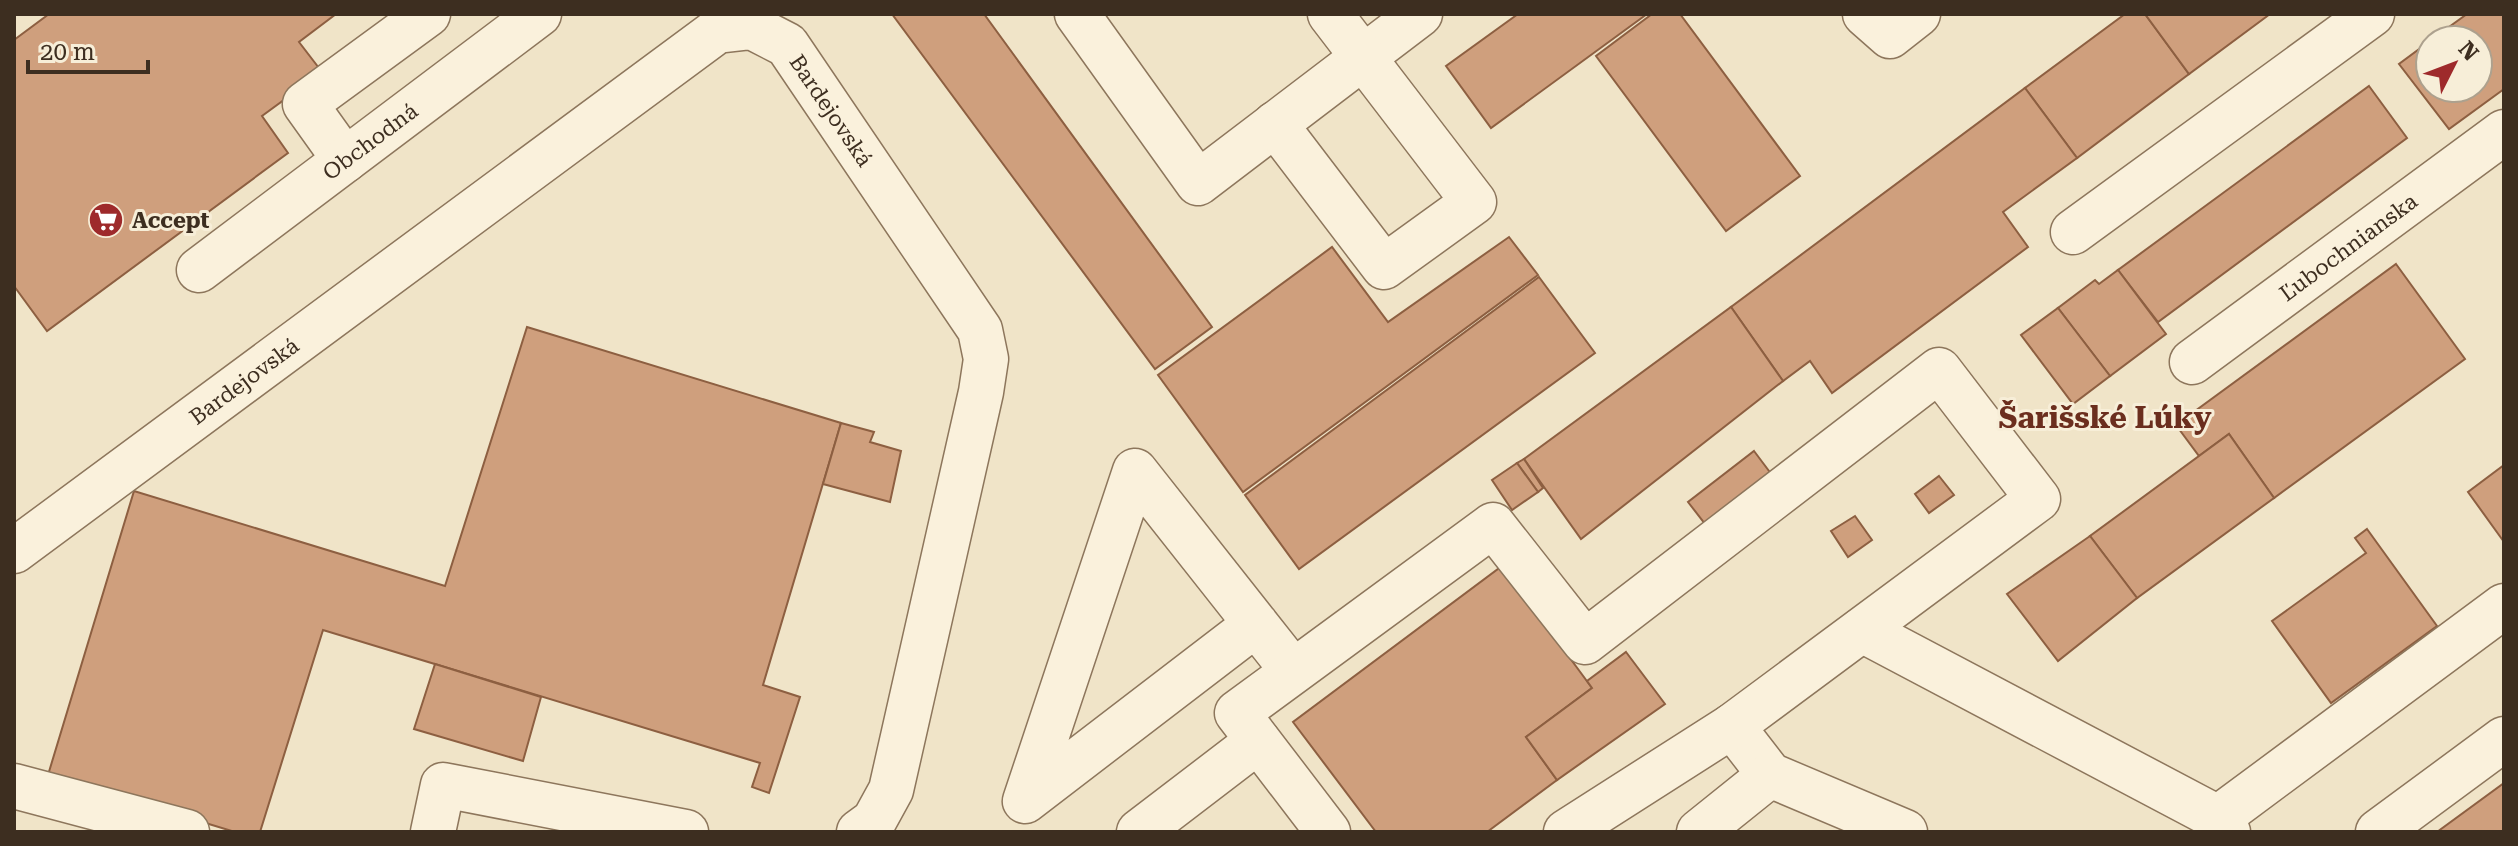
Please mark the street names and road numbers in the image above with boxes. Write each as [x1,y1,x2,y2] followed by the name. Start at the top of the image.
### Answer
[784,50,878,171] street label: Bardejovská
[318,98,423,185] street label: Obchodná
[2275,188,2422,306] street label: Ľubochnianska
[185,333,304,430] street label: Bardejovská

